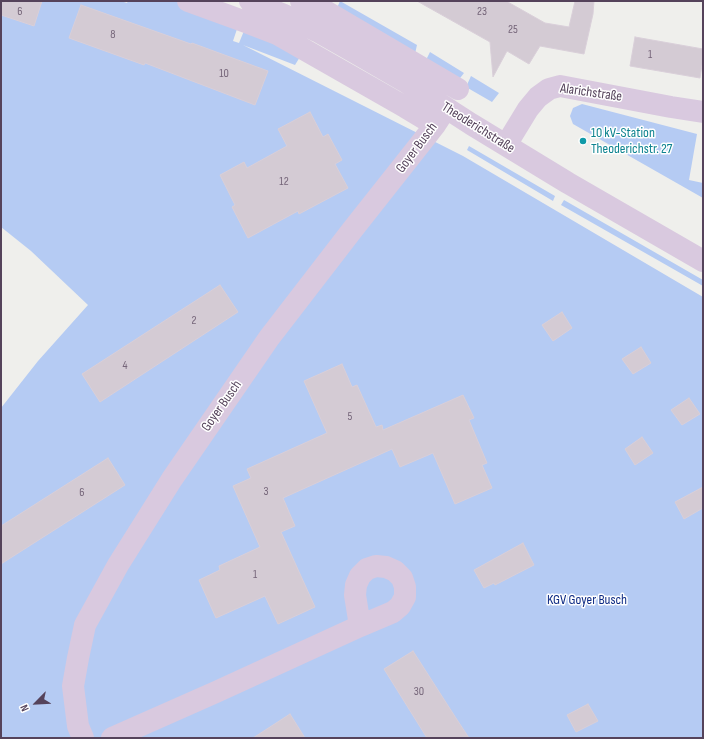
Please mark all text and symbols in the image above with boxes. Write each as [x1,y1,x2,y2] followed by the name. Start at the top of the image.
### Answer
[17,5,23,19] house number: 6
[477,5,487,19] house number: 23
[508,23,518,37] house number: 25
[110,28,116,42] house number: 8
[648,48,652,62] house number: 1
[219,67,229,81] house number: 10
[559,80,623,106] street label: Alarichstraße
[439,99,517,157] street label: Theoderichstraße
[393,120,441,176] street label: Goyer Busch
[591,125,672,158] place label: 10 kV-Station Theoderichstr. 27
[578,136,588,146] marker: 10 kV-Station Theoderichstr. 27
[279,175,289,189] house number: 12
[192,314,196,328] house number: 2
[122,359,128,373] house number: 4
[198,377,246,435] street label: Goyer Busch
[348,410,352,424] house number: 5
[263,485,269,499] house number: 3
[79,486,85,500] house number: 6
[253,568,257,582] house number: 1
[547,592,627,608] park label: KGV Goyer Busch
[16,683,56,723] north arrow
[414,685,424,699] house number: 30
[17,703,32,713] text: N

